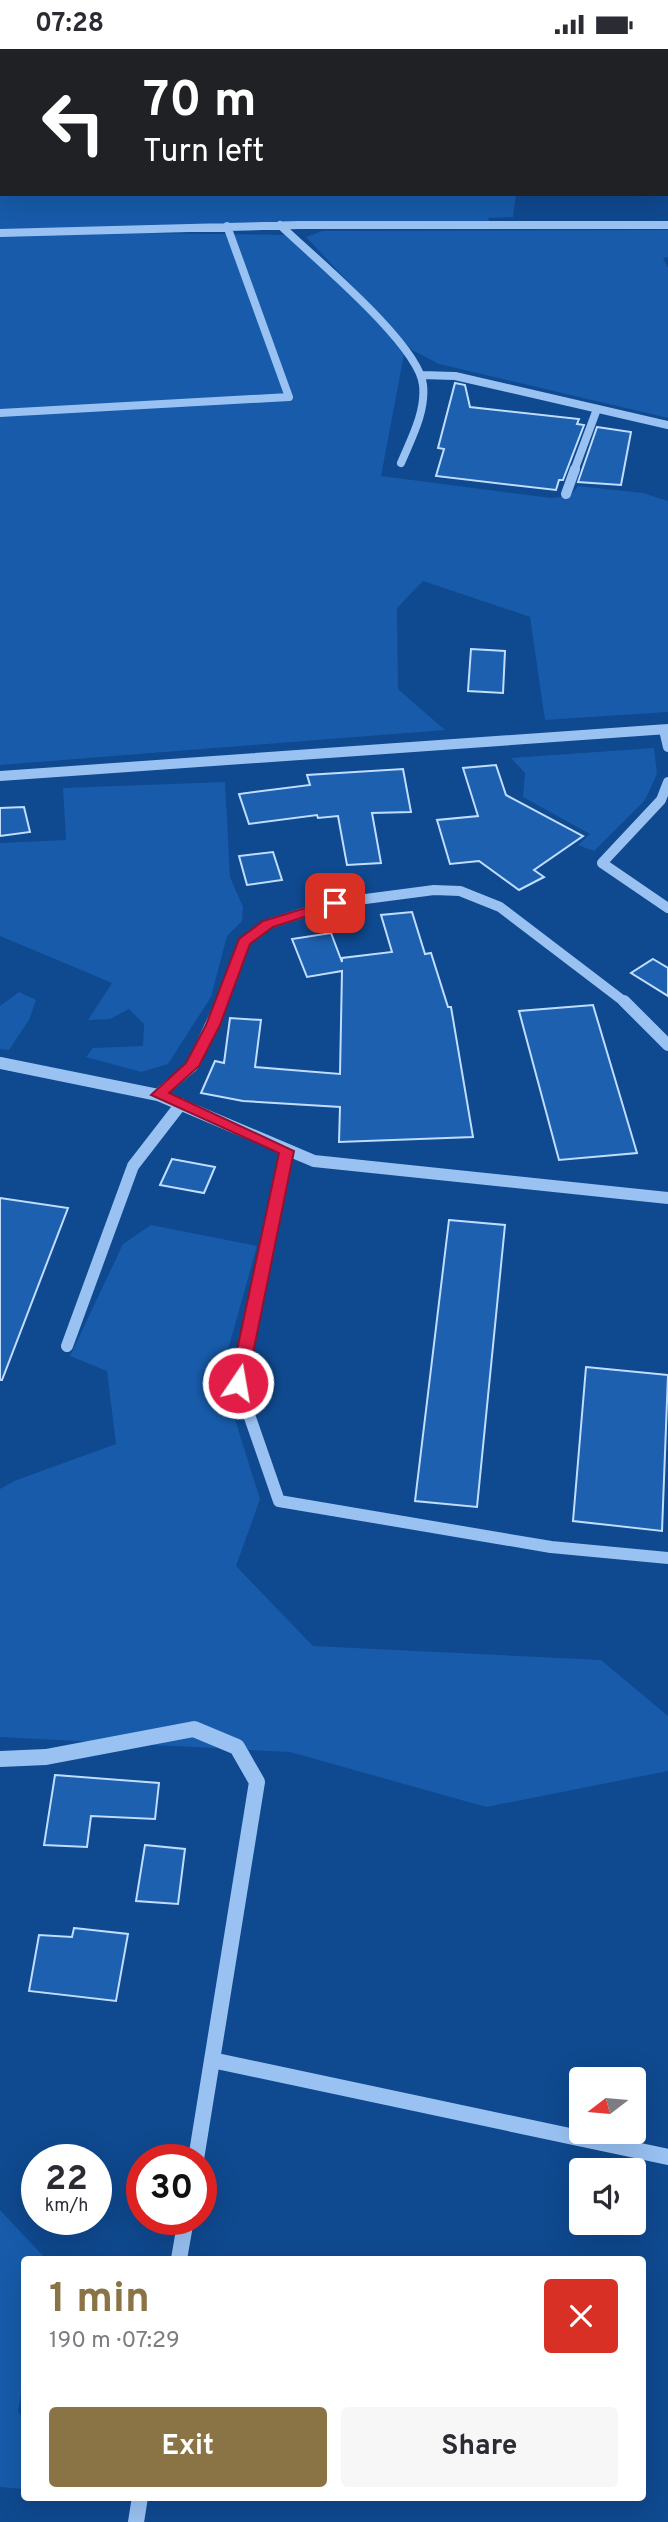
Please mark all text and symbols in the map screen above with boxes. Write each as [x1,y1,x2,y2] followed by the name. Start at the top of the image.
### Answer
[35,8,104,41] text: 07:28
[143,72,257,134] text: 70 m
[28,77,119,168] icon: left
[143,133,264,173] text: Turn left
[305,873,365,933] pin
[316,884,354,922] icon: arrive
[201,1346,275,1420] position arrow
[569,2067,646,2144] north arrow
[569,2067,646,2235] map controls
[126,2144,217,2235] speed limit sign: 30
[45,2158,88,2202] text: 22
[569,2158,646,2235] button: sound
[45,2195,88,2218] text: km/h
[49,2274,150,2327] text: 1 min
[544,2279,618,2353] button: close
[49,2327,180,2356] text: 190 m · 07:29
[49,2407,327,2487] button: Exit
[341,2407,618,2487] button: Share

